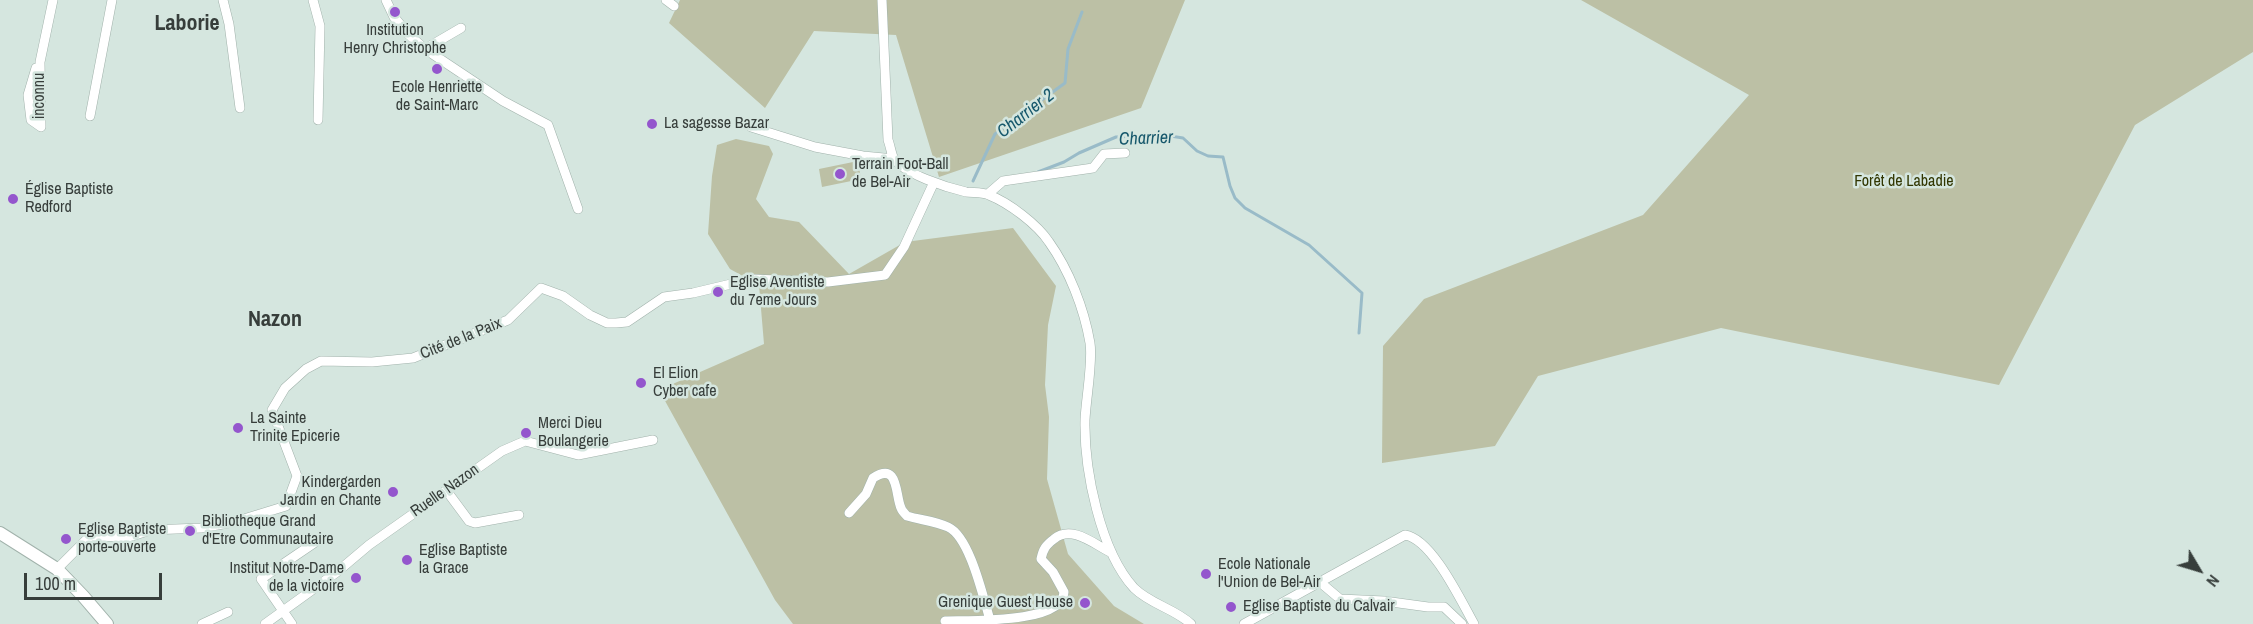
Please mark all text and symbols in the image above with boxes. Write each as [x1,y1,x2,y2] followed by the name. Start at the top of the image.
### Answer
[388,5,402,19] marker: Institution Henry Christophe
[154,11,220,37] district label: Laborie
[344,21,446,59] place label: Institution Henry Christophe
[430,62,444,76] marker: Ecole Henriette de Saint-Marc
[30,73,50,119] street label: inconnu
[392,78,482,116] place label: Ecole Henriette de Saint-Marc
[993,85,1059,143] water label: Charrier 2
[664,114,769,134] place label: La sagesse Bazar
[645,117,659,131] marker: La sagesse Bazar
[1119,127,1173,151] water label: Charrier
[852,155,948,193] place label: Terrain Foot-Ball de Bel-Air
[833,167,847,181] marker: Terrain Foot-Ball de Bel-Air
[1854,172,1954,192] park label: Forêt de Labadie
[25,180,113,218] place label: Église Baptiste Redford
[6,192,20,206] marker: Église Baptiste Redford
[730,273,825,311] place label: Eglise Aventiste du 7eme Jours
[711,285,725,299] marker: Eglise Aventiste du 7eme Jours
[248,307,302,333] district label: Nazon
[418,314,504,364] street label: Cité de la Paix
[653,364,716,402] place label: El Elion Cyber cafe
[634,376,648,390] marker: El Elion Cyber cafe
[250,409,340,447] place label: La Sainte Trinite Epicerie
[538,414,609,452] place label: Merci Dieu Boulangerie
[231,421,245,435] marker: La Sainte Trinite Epicerie
[519,426,533,440] marker: Merci Dieu Boulangerie
[407,461,483,521] street label: Ruelle Nazon
[280,473,381,511] place label: Kindergarden Jardin en Chante
[386,485,400,499] marker: Kindergarden Jardin en Chante
[202,512,334,550] place label: Bibliotheque Grand d'Etre Communautaire
[78,520,166,558] place label: Eglise Baptiste porte-ouverte
[183,524,197,538] marker: Bibliotheque Grand d'Etre Communautaire
[59,532,73,546] marker: Eglise Baptiste porte-ouverte
[2169,540,2229,600] north arrow
[419,541,507,579] place label: Eglise Baptiste la Grace
[400,553,414,567] marker: Eglise Baptiste la Grace
[1218,555,1320,593] place label: Ecole Nationale l'Union de Bel-Air
[230,559,344,597] place label: Institut Notre-Dame de la victoire
[27,561,165,599] scale bar
[1199,567,1213,581] marker: Ecole Nationale l'Union de Bel-Air
[35,571,76,596] text: 100 m
[349,571,363,585] marker: Institut Notre-Dame de la victoire
[2202,571,2225,592] text: N
[938,593,1073,613] place label: Grenique Guest House
[1078,596,1092,610] marker: Grenique Guest House
[1243,597,1395,617] place label: Eglise Baptiste du Calvair
[1224,600,1238,614] marker: Eglise Baptiste du Calvair

